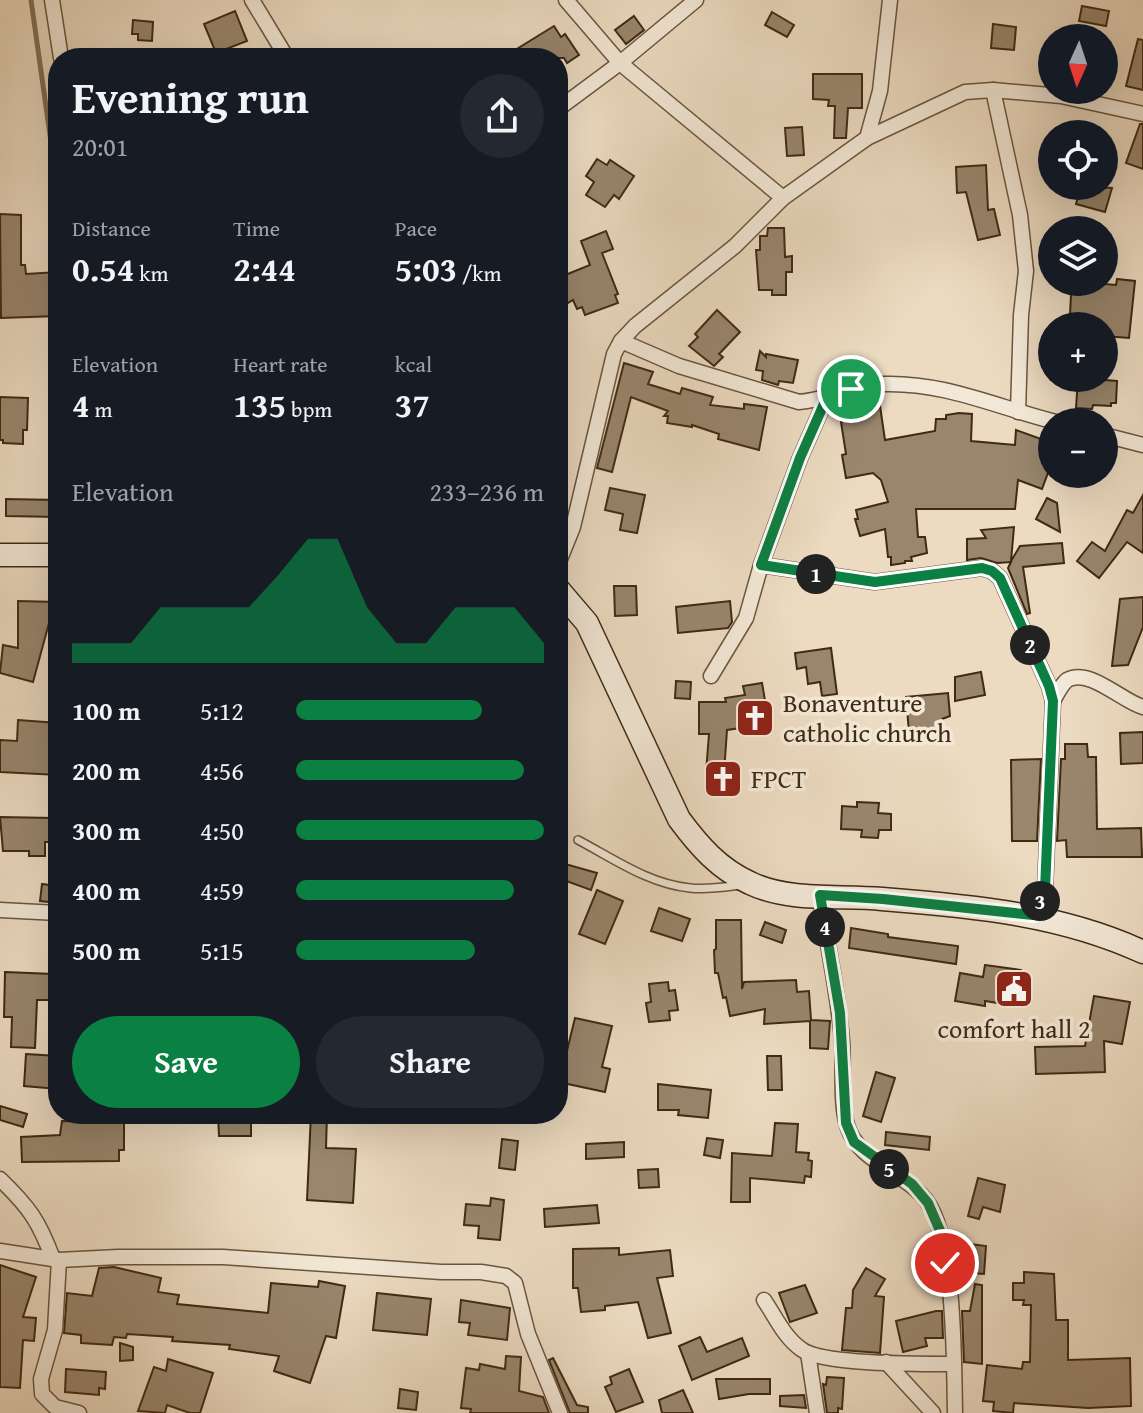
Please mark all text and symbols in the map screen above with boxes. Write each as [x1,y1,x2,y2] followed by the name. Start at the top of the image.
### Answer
[1038,24,1118,104] north arrow
[1038,24,1118,488] map controls
[72,65,309,129] text: Evening run
[460,74,544,158] button: share
[1038,120,1118,200] button: locate
[72,127,128,166] text: 20:01
[72,212,151,244] text: Distance
[233,212,280,244] text: Time
[395,212,437,244] text: Pace
[1038,216,1118,296] button: layers
[72,244,134,293] text: 0.54
[233,244,296,293] text: 2:44
[395,244,457,293] text: 5:03
[134,257,168,289] text: km
[457,257,502,289] text: /km
[1038,312,1118,392] button: +
[72,348,158,380] text: Elevation
[233,348,328,380] text: Heart rate
[395,348,432,380] text: kcal
[817,355,885,423] pin
[829,367,873,411] icon: arrive
[72,380,90,429] text: 4
[233,380,286,429] text: 135
[395,380,430,429] text: 37
[90,393,112,425] text: m
[286,393,332,425] text: bpm
[1038,408,1118,488] button: −
[72,472,174,511] text: Elevation
[430,472,544,511] text: 233–236 m
[796,554,836,594] pin: 1
[810,558,822,590] text: 1
[1010,625,1050,665] pin: 2
[1024,629,1036,661] text: 2
[783,683,952,752] place label: Bonaventure catholic church
[72,691,140,730] text: 100 m
[200,691,244,730] text: 5:12
[734,697,776,739] church icon: Bonaventure catholic church
[72,751,140,790] text: 200 m
[200,751,244,790] text: 4:56
[702,758,744,800] church icon: FPCT
[751,759,807,798] place label: FPCT
[72,811,140,850] text: 300 m
[200,811,244,850] text: 4:50
[72,871,140,910] text: 400 m
[200,871,244,910] text: 4:59
[1020,881,1060,921] pin: 3
[1034,885,1046,917] text: 3
[805,907,845,947] pin: 4
[819,911,831,943] text: 4
[72,931,140,970] text: 500 m
[200,931,244,970] text: 5:15
[993,968,1035,1010] public building icon: comfort hall 2
[938,1009,1091,1048] place label: comfort hall 2
[72,1016,300,1108] button: Save
[316,1016,544,1108] button: Share
[869,1149,909,1189] pin: 5
[883,1153,895,1185] text: 5
[911,1229,979,1297] pin
[923,1241,967,1285] icon: check

